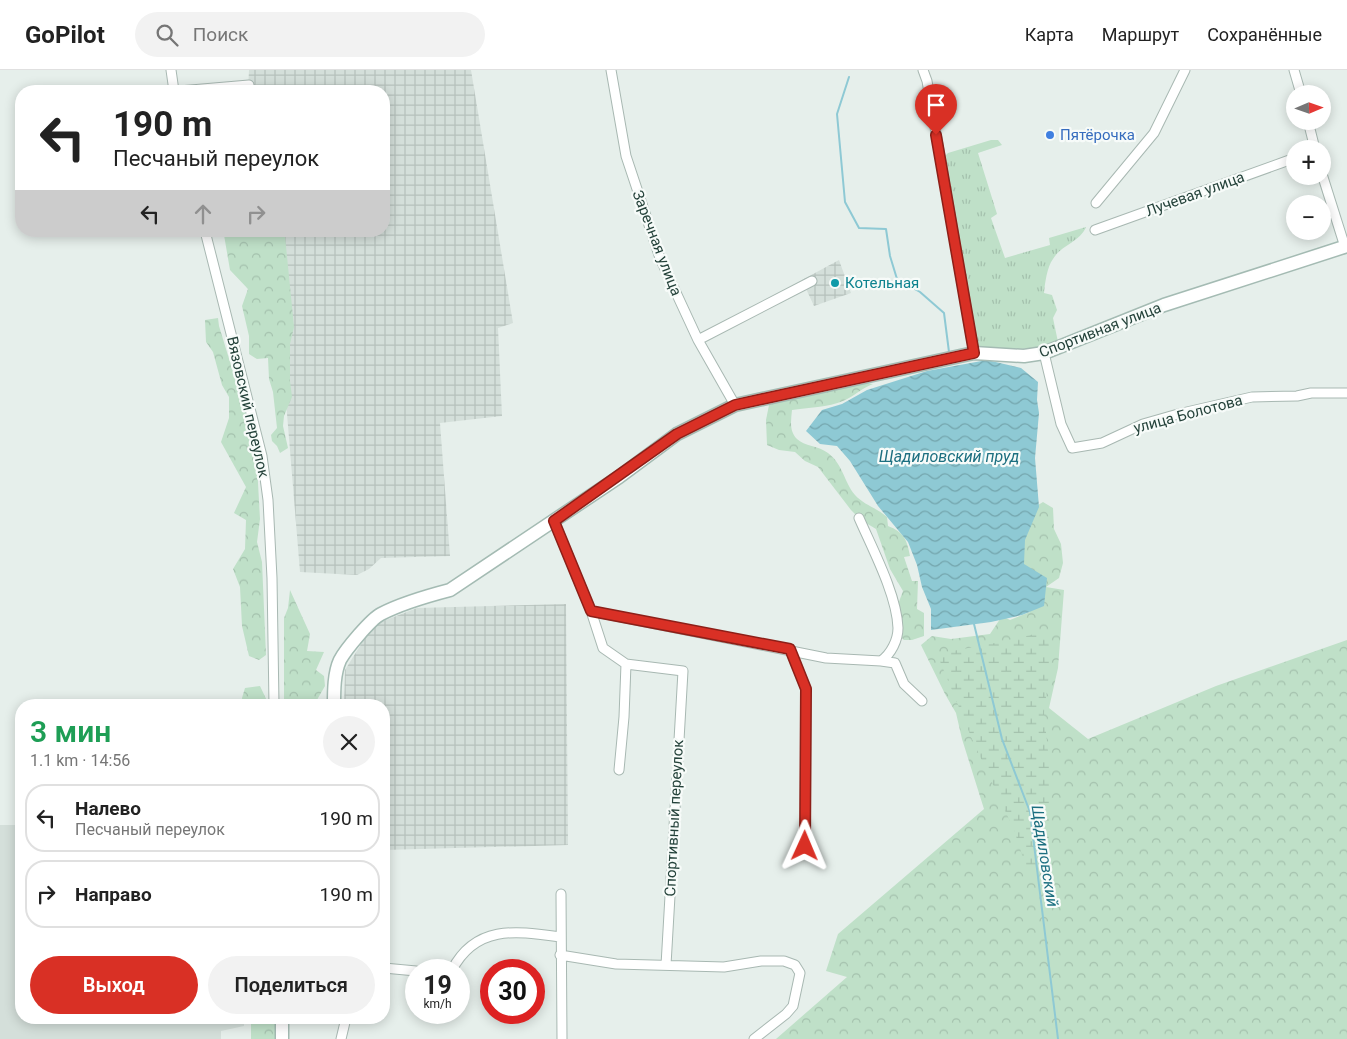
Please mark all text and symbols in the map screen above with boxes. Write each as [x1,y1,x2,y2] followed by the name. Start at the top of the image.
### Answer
[135,12,485,57] search box
[25,21,105,49] text: GoPilot
[153,21,181,49] icon: search
[193,23,248,46] text: Поиск
[1025,24,1074,45] text: Карта
[1102,24,1179,45] text: Маршрут
[1207,24,1322,45] text: Сохранённые
[915,84,957,135] pin
[1286,85,1331,130] north arrow
[1286,85,1331,240] map controls
[922,91,950,119] icon: arrive
[113,104,212,145] text: 190 m
[30,105,95,170] icon: left
[1060,126,1135,144] place label: Пятёрочка
[1044,129,1056,141] marker: Пятёрочка
[1286,140,1331,185] button: +
[113,146,319,171] text: Песчаный переулок
[1143,168,1247,220] street label: Лучевая улица
[629,188,685,298] street label: Заречная улица
[1286,195,1331,240] button: −
[136,200,164,228] icon: left
[189,200,217,228] icon: ahead
[242,200,270,228] icon: right
[845,274,919,292] place label: Котельная
[829,277,841,289] marker: Котельная
[1036,298,1164,362] street label: Спортивная улица
[223,335,273,479] street label: Вязовский переулок
[1132,391,1244,437] street label: улица Болотова
[879,447,1019,466] water label: Щадиловский пруд
[30,714,111,749] text: 3 мин
[323,716,375,768] button: close
[661,739,687,897] street label: Спортивный переулок
[30,751,130,770] text: 1.1 km · 14:56
[75,797,141,820] text: Налево
[32,804,60,832] icon: left
[1028,804,1062,908] water label: Щадиловский
[320,807,373,830] text: 190 m
[778,819,830,871] position arrow
[75,820,225,839] text: Песчаный переулок
[32,880,60,908] icon: right
[75,883,152,906] text: Направо
[320,883,373,906] text: 190 m
[30,956,198,1014] button: Выход
[208,956,375,1014] button: Поделиться
[480,959,545,1024] speed limit sign: 30
[423,971,452,1000] text: 19
[423,997,452,1011] text: km/h

